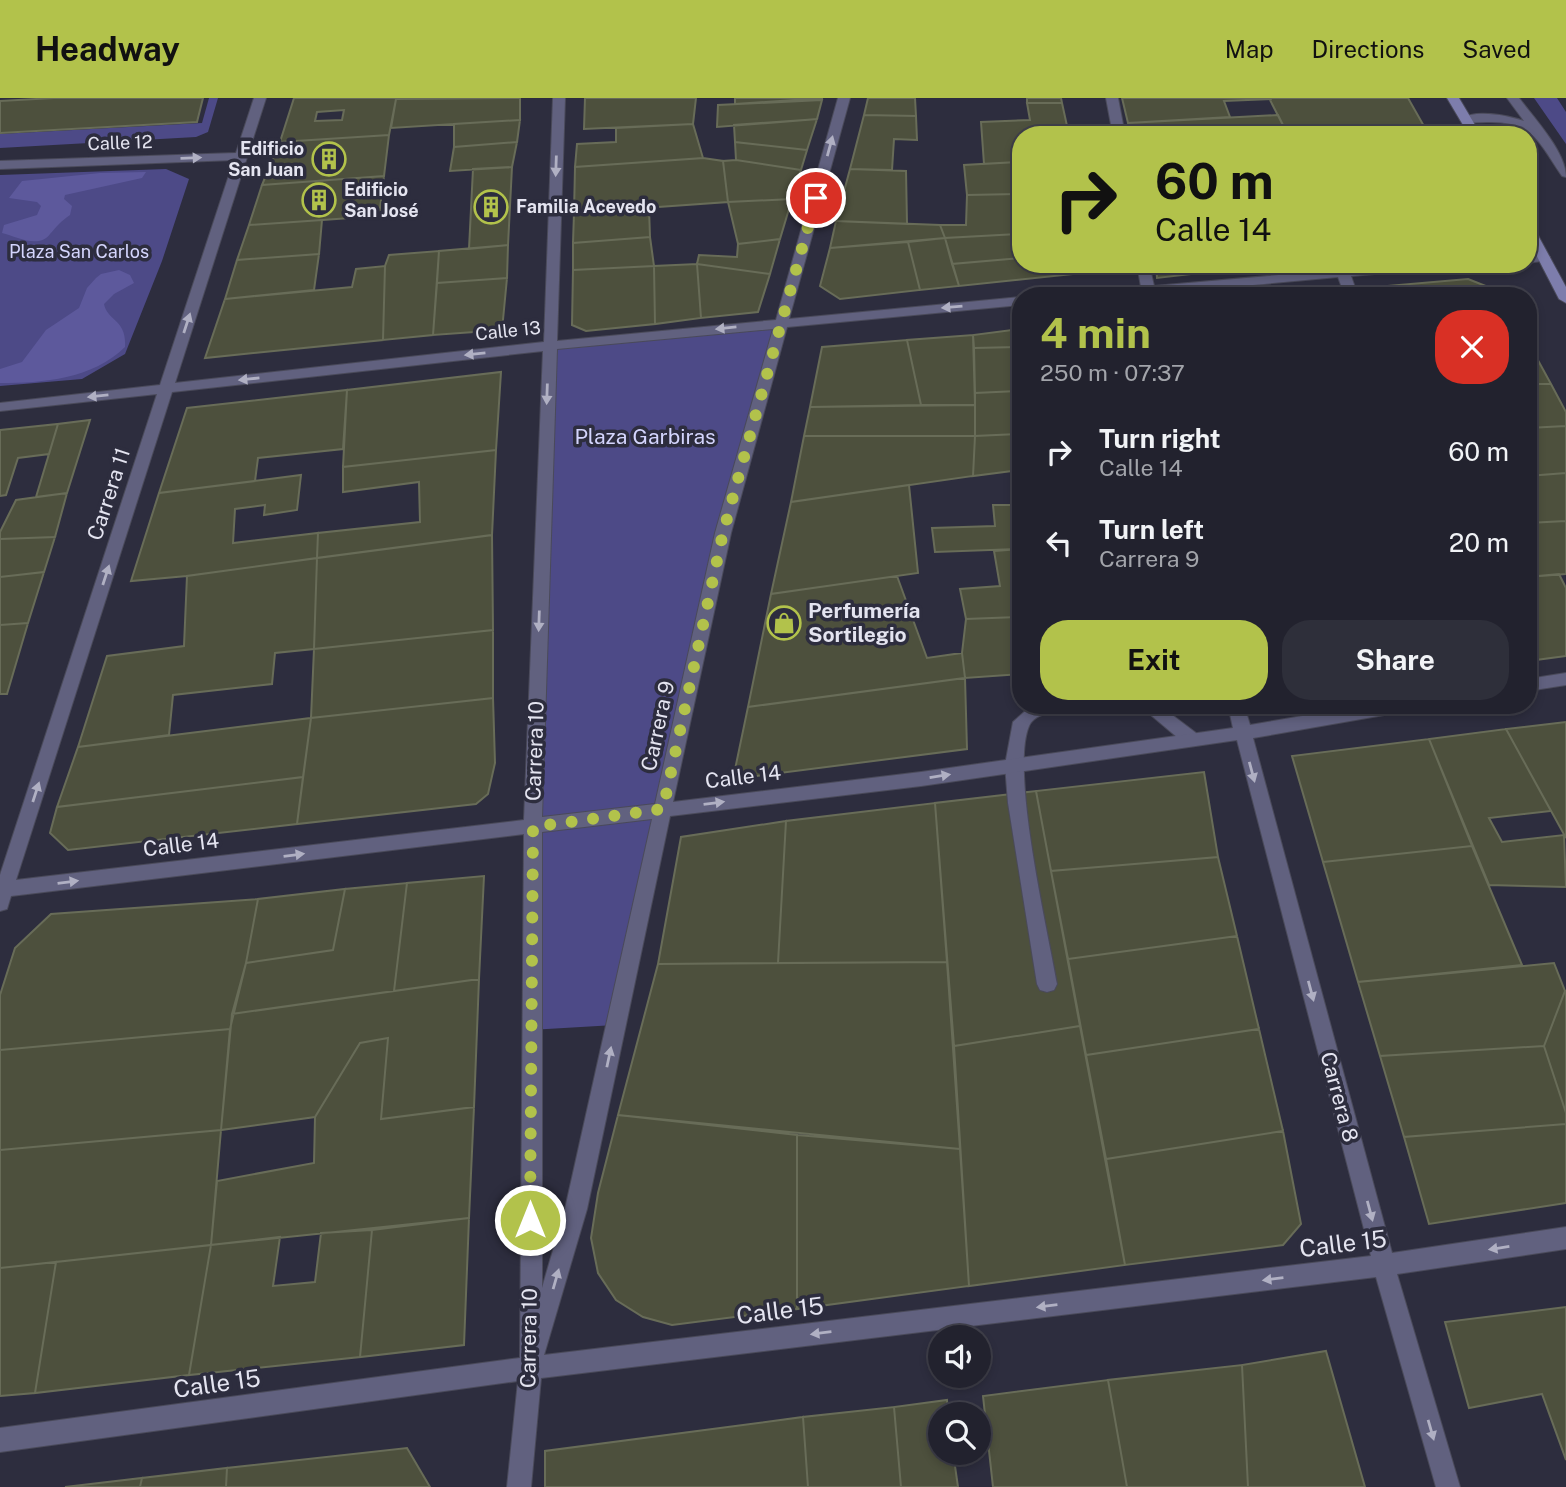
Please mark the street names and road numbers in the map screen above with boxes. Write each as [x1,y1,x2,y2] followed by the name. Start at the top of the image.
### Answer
[87,131,153,154] street label: Calle 12
[474,317,542,344] street label: Calle 13
[82,444,135,543] street label: Carrera 11
[636,678,679,773] street label: Carrera 9
[520,701,549,801] street label: Carrera 10
[703,759,782,794] street label: Calle 14
[141,827,220,862] street label: Calle 14
[1315,1049,1363,1145] street label: Carrera 8
[1298,1224,1388,1262] street label: Calle 15
[515,1288,542,1388] street label: Carrera 10
[735,1291,825,1329] street label: Calle 15
[172,1363,262,1403] street label: Calle 15

